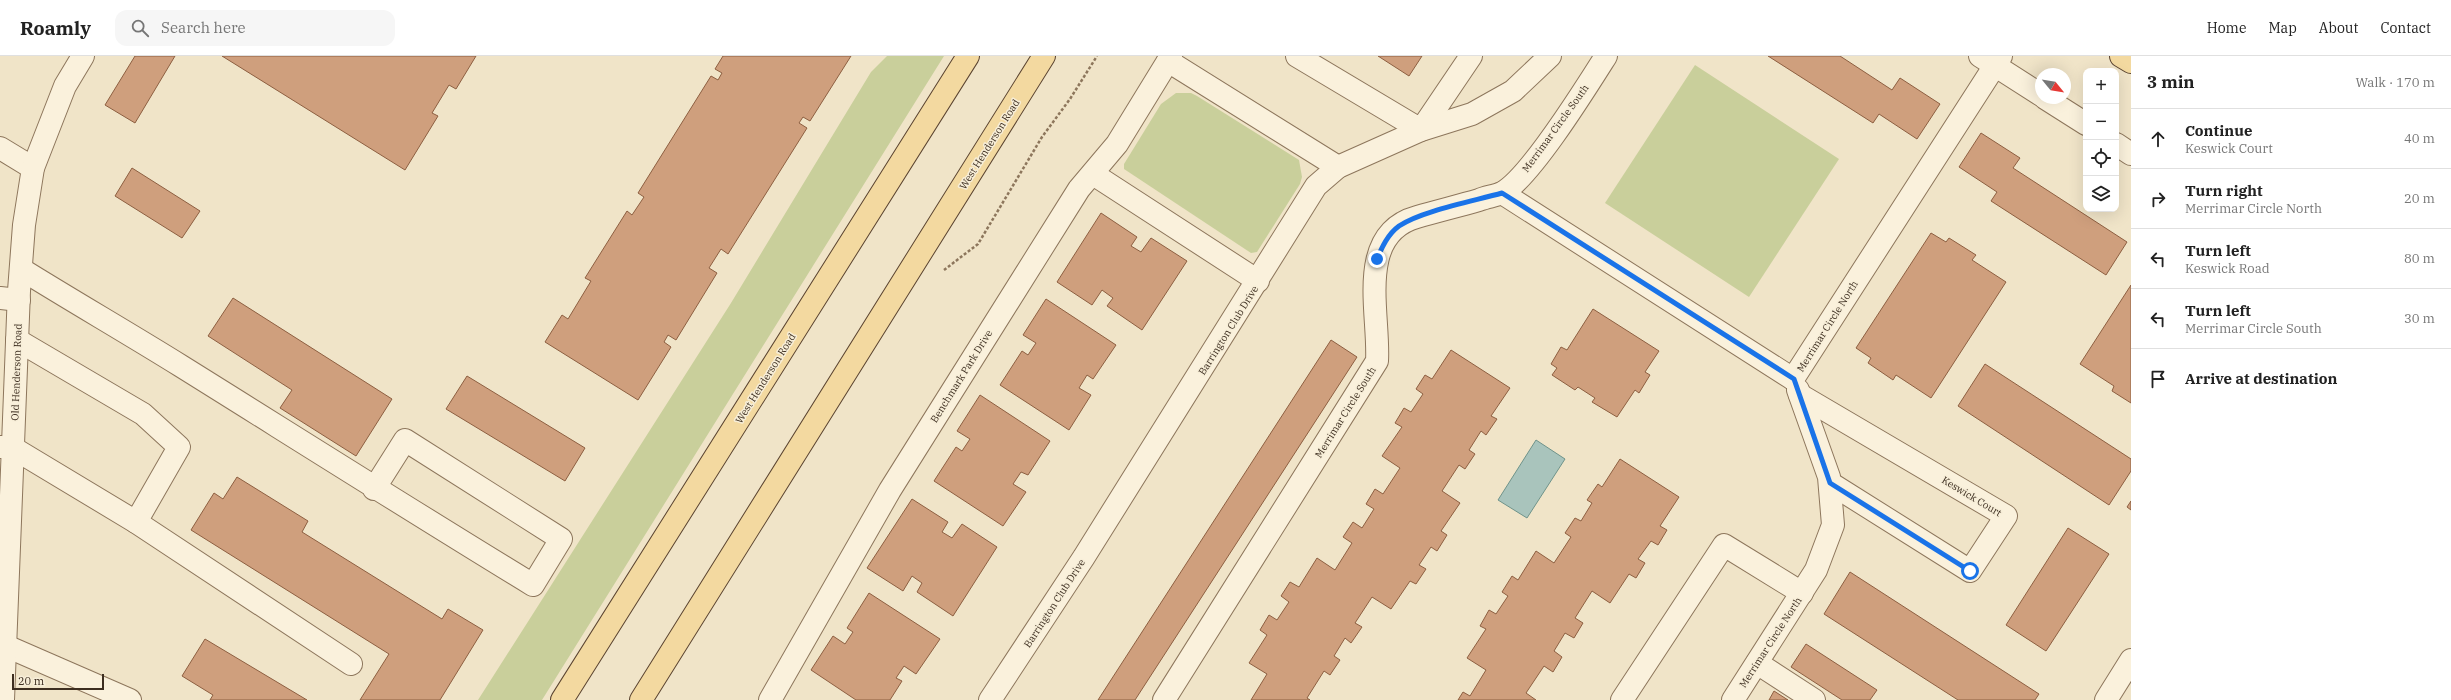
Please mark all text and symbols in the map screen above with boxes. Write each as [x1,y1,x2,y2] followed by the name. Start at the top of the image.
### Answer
[115,10,395,46] search box
[20,16,91,40] text: Roamly
[129,17,151,39] icon: search
[161,18,246,37] text: Search here
[2207,19,2246,37] text: Home
[2268,19,2297,37] text: Map
[2319,19,2358,37] text: About
[2380,19,2431,37] text: Contact
[2035,68,2071,104] north arrow
[2083,68,2119,212] map controls
[2083,68,2119,104] button: +
[2147,71,2195,93] text: 3 min
[2356,74,2435,91] text: Walk · 170 m
[1519,82,1592,175] street label: Merrimar Circle South
[956,97,1022,192] street label: West Henderson Road
[2083,104,2119,140] button: −
[2185,121,2252,140] text: Continue
[2147,128,2169,150] icon: ahead
[2404,130,2435,147] text: 40 m
[2083,140,2119,176] button: locate
[2185,140,2273,157] text: Keswick Court
[2083,176,2119,212] button: layers
[2185,181,2263,200] text: Turn right
[2147,188,2169,210] icon: right
[2404,190,2435,207] text: 20 m
[2185,200,2322,217] text: Merrimar Circle North
[2185,241,2251,260] text: Turn left
[2147,248,2169,270] icon: left
[1368,250,1386,268] route end
[2404,250,2435,267] text: 80 m
[2185,260,2270,277] text: Keswick Road
[1794,278,1861,374] street label: Merrimar Circle North
[1196,283,1261,377] street label: Barrington Club Drive
[2185,301,2251,320] text: Turn left
[2147,308,2169,330] icon: left
[2404,310,2435,327] text: 30 m
[2185,320,2322,337] text: Merrimar Circle South
[8,323,25,421] street label: Old Henderson Road
[928,328,995,425] street label: Benchmark Park Drive
[732,331,798,426] street label: West Henderson Road
[1312,364,1379,460] street label: Merrimar Circle South
[2147,368,2169,390] icon: arrive
[2185,369,2337,388] text: Arrive at destination
[1939,473,2004,520] street label: Keswick Court
[1021,556,1088,650] street label: Barrington Club Drive
[1961,562,1979,580] route start
[1736,595,1805,690] street label: Merrimar Circle North
[12,672,104,691] scale bar
[18,674,44,688] text: 20 m

